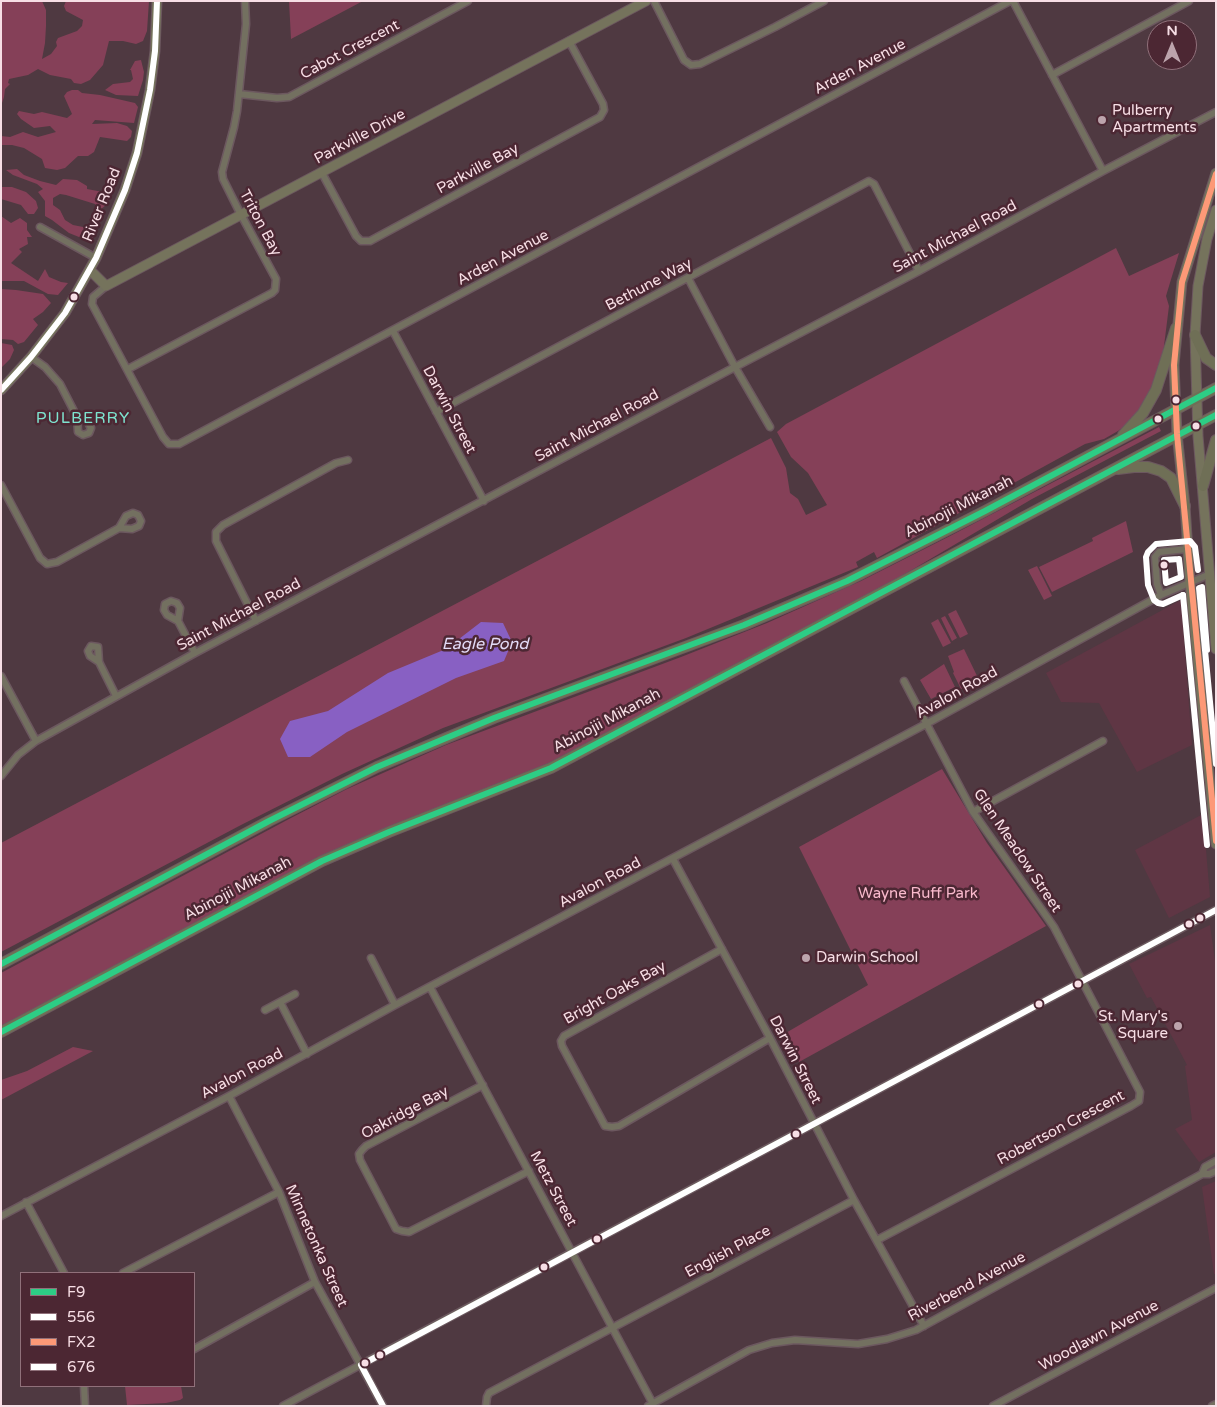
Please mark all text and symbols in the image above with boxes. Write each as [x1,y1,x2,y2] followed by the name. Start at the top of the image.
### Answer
[297,16,403,84] street label: Cabot Crescent
[1147,20,1197,70] north arrow
[1166,22,1178,39] text: N
[811,35,909,99] street label: Arden Avenue
[1112,102,1197,137] place label: Pulberry Apartments
[311,105,409,169] street label: Parkville Drive
[1096,114,1108,126] marker: Pulberry Apartments
[434,140,522,198] street label: Parkville Bay
[79,165,125,245] street label: River Road
[235,187,285,259] street label: Triton Bay
[890,197,1020,277] street label: Saint Michael Road
[454,226,552,290] street label: Arden Avenue
[603,255,695,315] street label: Bethune Way
[69,292,79,302] unlabelled marker
[418,363,480,457] street label: Darwin Street
[532,386,662,466] street label: Saint Michael Road
[1171,395,1181,405] unlabelled marker
[35,409,131,429] district label: PULBERRY
[1153,414,1163,424] unlabelled marker
[1191,421,1201,431] unlabelled marker
[902,472,1016,542] street label: Abinojii Mikanah
[1159,560,1169,570] unlabelled marker
[174,575,304,655] street label: Saint Michael Road
[442,635,528,655] water label: Eagle Pond
[913,663,1001,723] street label: Avalon Road
[550,685,664,757] street label: Abinojii Mikanah
[969,786,1065,916] street label: Glen Meadow Street
[181,853,295,925] street label: Abinojii Mikanah
[556,854,644,912] street label: Avalon Road
[858,885,978,903] park label: Wayne Ruff Park
[1195,913,1205,923] unlabelled marker
[1184,919,1194,929] unlabelled marker
[816,949,918,967] place label: Darwin School
[800,952,812,964] marker: Darwin School
[561,957,669,1029] street label: Bright Oaks Bay
[1073,979,1083,989] unlabelled marker
[1034,999,1044,1009] unlabelled marker
[1098,1008,1168,1043] place label: St. Mary's Square
[765,1013,825,1107] street label: Darwin Street
[1172,1020,1184,1032] marker: St. Mary's Square
[198,1045,286,1103] street label: Avalon Road
[358,1082,452,1144] street label: Oakridge Bay
[994,1087,1128,1169] street label: Robertson Crescent
[791,1129,801,1139] unlabelled marker
[526,1148,580,1230] street label: Metz Street
[281,1182,351,1310] street label: Minnetonka Street
[682,1222,774,1282] street label: English Place
[592,1234,602,1244] unlabelled marker
[905,1248,1029,1326] street label: Riverbend Avenue
[539,1262,549,1272] unlabelled marker
[20,1272,195,1387] legend
[67,1283,86,1301] text: F9
[1036,1297,1162,1375] street label: Woodlawn Avenue
[67,1308,95,1326] text: 556
[67,1333,96,1351] text: FX2
[375,1350,385,1360] unlabelled marker
[67,1358,95,1376] text: 676
[360,1358,370,1368] unlabelled marker

